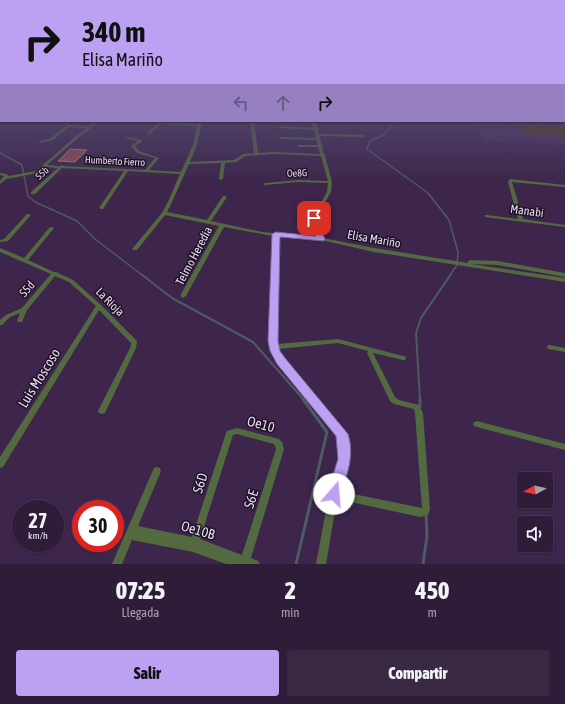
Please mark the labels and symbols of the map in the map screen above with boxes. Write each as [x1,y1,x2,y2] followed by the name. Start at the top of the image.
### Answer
[85,154,146,168] street label: Humberto Fierro
[33,164,51,182] street label: S5b
[287,167,307,179] street label: Oe8G
[297,201,331,235] pin
[509,202,545,220] street label: Manabi
[173,224,215,288] street label: Telmo Heredia
[346,227,402,251] street label: Elisa Mariño
[16,278,38,300] street label: S5d
[93,285,127,319] street label: La Rioja
[15,346,63,410] street label: Luis Moscoso
[246,413,277,435] street label: Oe10
[189,471,211,495] street label: S6D
[517,472,553,508] north arrow
[313,473,355,515] position arrow
[241,488,261,510] street label: S6E
[72,500,124,552] speed limit sign: 30
[179,518,217,543] street label: Oe10B

